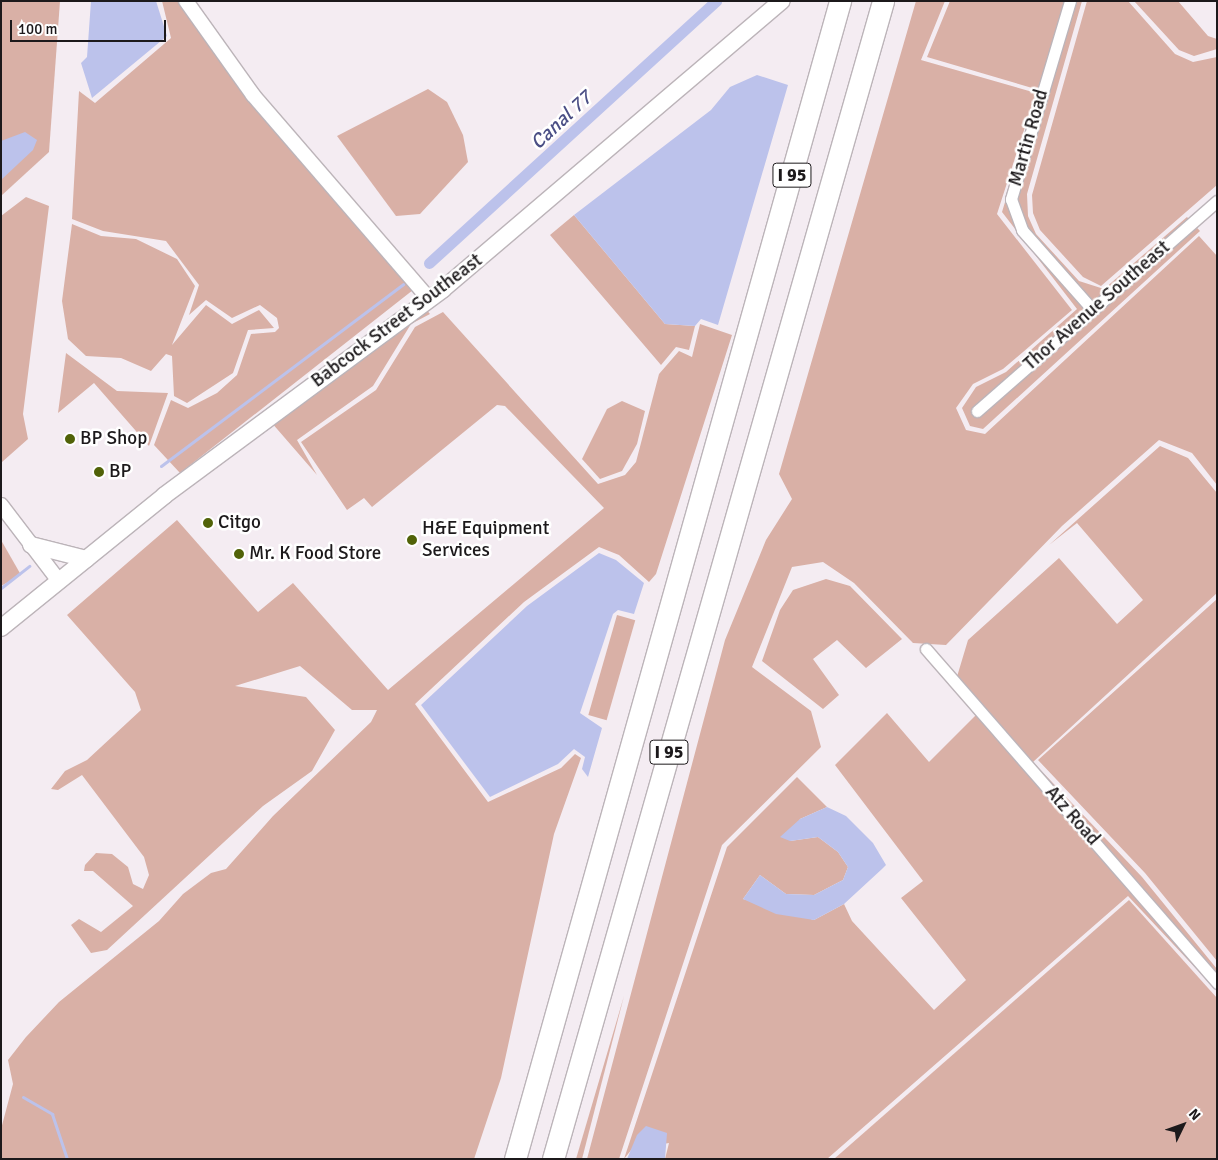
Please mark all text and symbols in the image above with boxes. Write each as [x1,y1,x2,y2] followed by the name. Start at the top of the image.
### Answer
[12,10,169,42] scale bar
[18,20,58,38] text: 100 m
[525,86,597,154] water label: Canal 77
[1004,87,1054,189] street label: Martin Road
[772,160,812,190] road number: I 95
[1019,236,1175,376] street label: Thor Avenue Southeast
[307,249,487,393] street label: Babcock Street Southeast
[80,428,147,450] place label: BP Shop
[64,433,76,445] marker: BP Shop
[109,461,131,483] place label: BP
[93,466,105,478] marker: BP
[218,512,261,534] place label: Citgo
[202,517,214,529] marker: Citgo
[422,518,549,562] place label: H&E Equipment Services
[406,534,418,546] marker: H&E Equipment Services
[249,543,381,565] place label: Mr. K Food Store
[233,548,245,560] marker: Mr. K Food Store
[649,736,689,768] road number: I 95
[1040,782,1104,850] street label: Atz Road
[1158,1100,1208,1150] north arrow
[1185,1105,1204,1124] text: N

